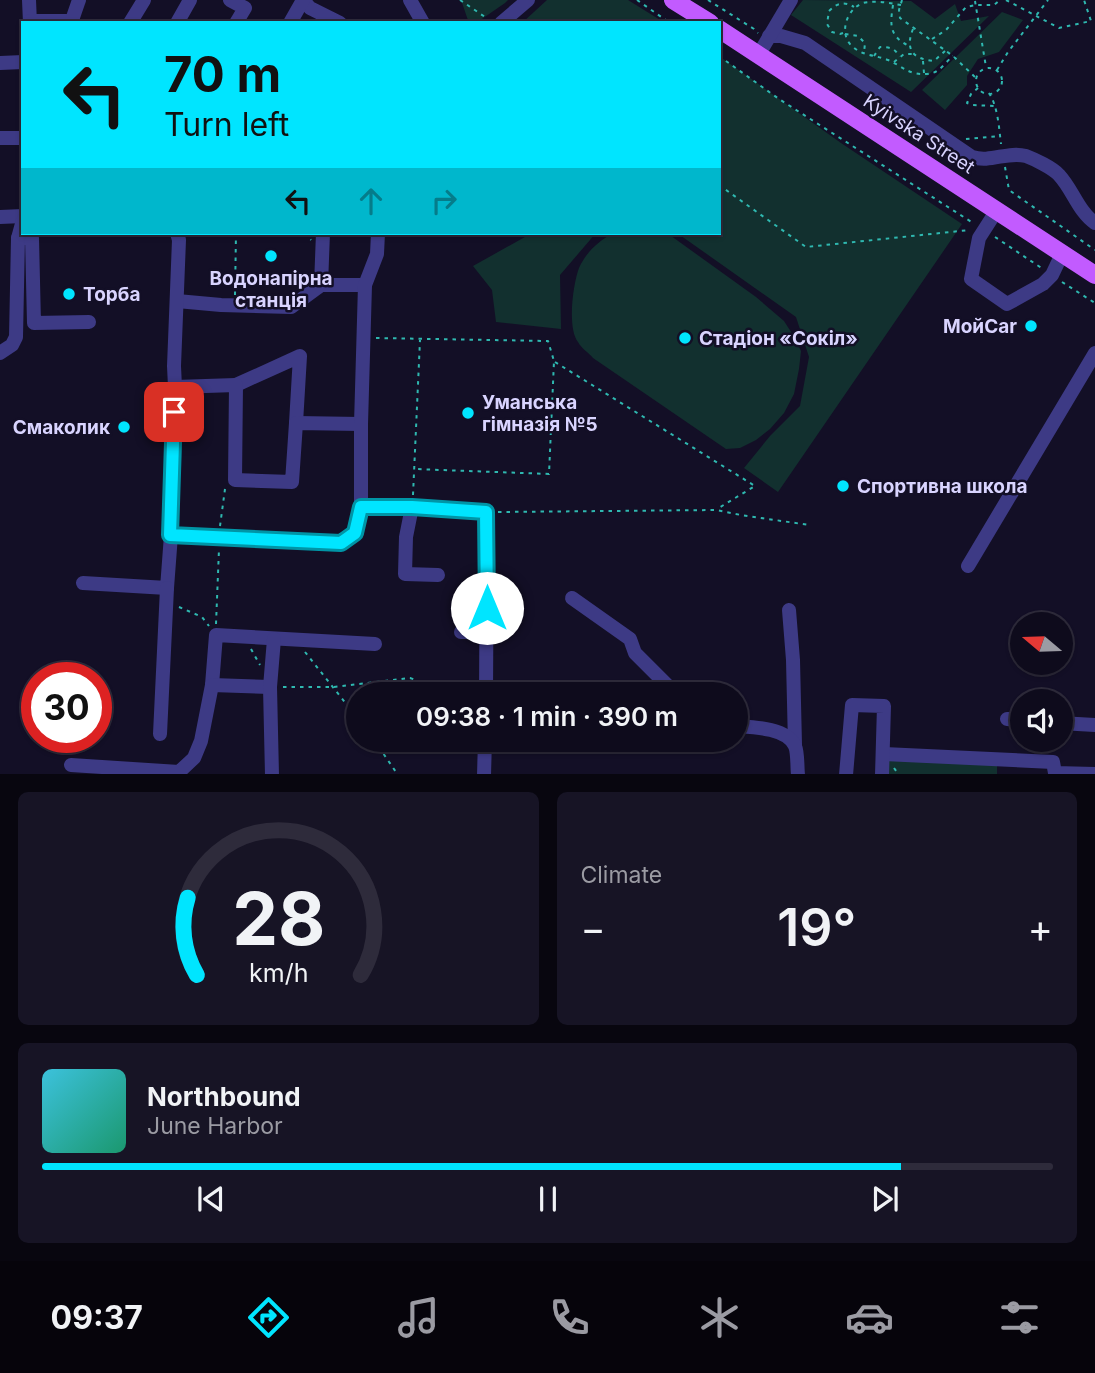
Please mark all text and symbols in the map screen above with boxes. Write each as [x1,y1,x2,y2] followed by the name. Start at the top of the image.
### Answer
[164,45,281,104] text: 70 m
[49,49,140,140] icon: left
[859,89,979,179] street label: Kyivska Street
[164,105,289,144] text: Turn left
[279,182,317,220] icon: left
[352,182,390,220] icon: ahead
[425,182,463,220] icon: right
[263,248,279,264] marker: Водонапірна станція
[209,267,333,312] place label: Водонапірна станція
[83,283,140,306] place label: Торба
[61,286,77,302] marker: Торба
[943,315,1017,338] place label: МойCar
[1023,318,1039,334] marker: МойCar
[699,327,858,350] place label: Стадіон «Сокіл»
[677,330,693,346] marker: Стадіон «Сокіл»
[144,382,204,442] pin
[482,391,598,436] place label: Уманська гімназія №5
[155,393,193,431] icon: arrive
[460,405,476,421] marker: Уманська гімназія №5
[13,416,110,439] place label: Смаколик
[116,419,132,435] marker: Смаколик
[857,475,1027,498] place label: Спортивна школа
[835,478,851,494] marker: Спортивна школа
[450,571,524,645] position arrow
[1010,612,1073,676] north arrow
[1010,612,1073,752] map controls
[21,662,112,753] speed limit sign: 30
[1010,689,1073,752] button: sound
[416,701,678,732] text: 09:38 · 1 min · 390 m
[581,861,662,889] text: Climate
[232,874,325,963] text: 28
[777,896,856,959] text: 19°
[581,905,606,951] text: −
[1028,905,1053,951] text: +
[249,957,308,987] text: km/h
[147,1081,301,1112] text: Northbound
[147,1112,283,1140] text: June Harbor
[192,1180,230,1218] icon: previous
[529,1180,567,1218] icon: pause
[866,1180,904,1218] icon: next
[244,1293,293,1342] icon: directions
[394,1293,443,1342] icon: music
[545,1293,594,1342] icon: phone
[695,1293,744,1342] icon: climate
[845,1293,894,1342] icon: car
[995,1293,1044,1342] icon: filters
[51,1298,143,1337] text: 09:37

